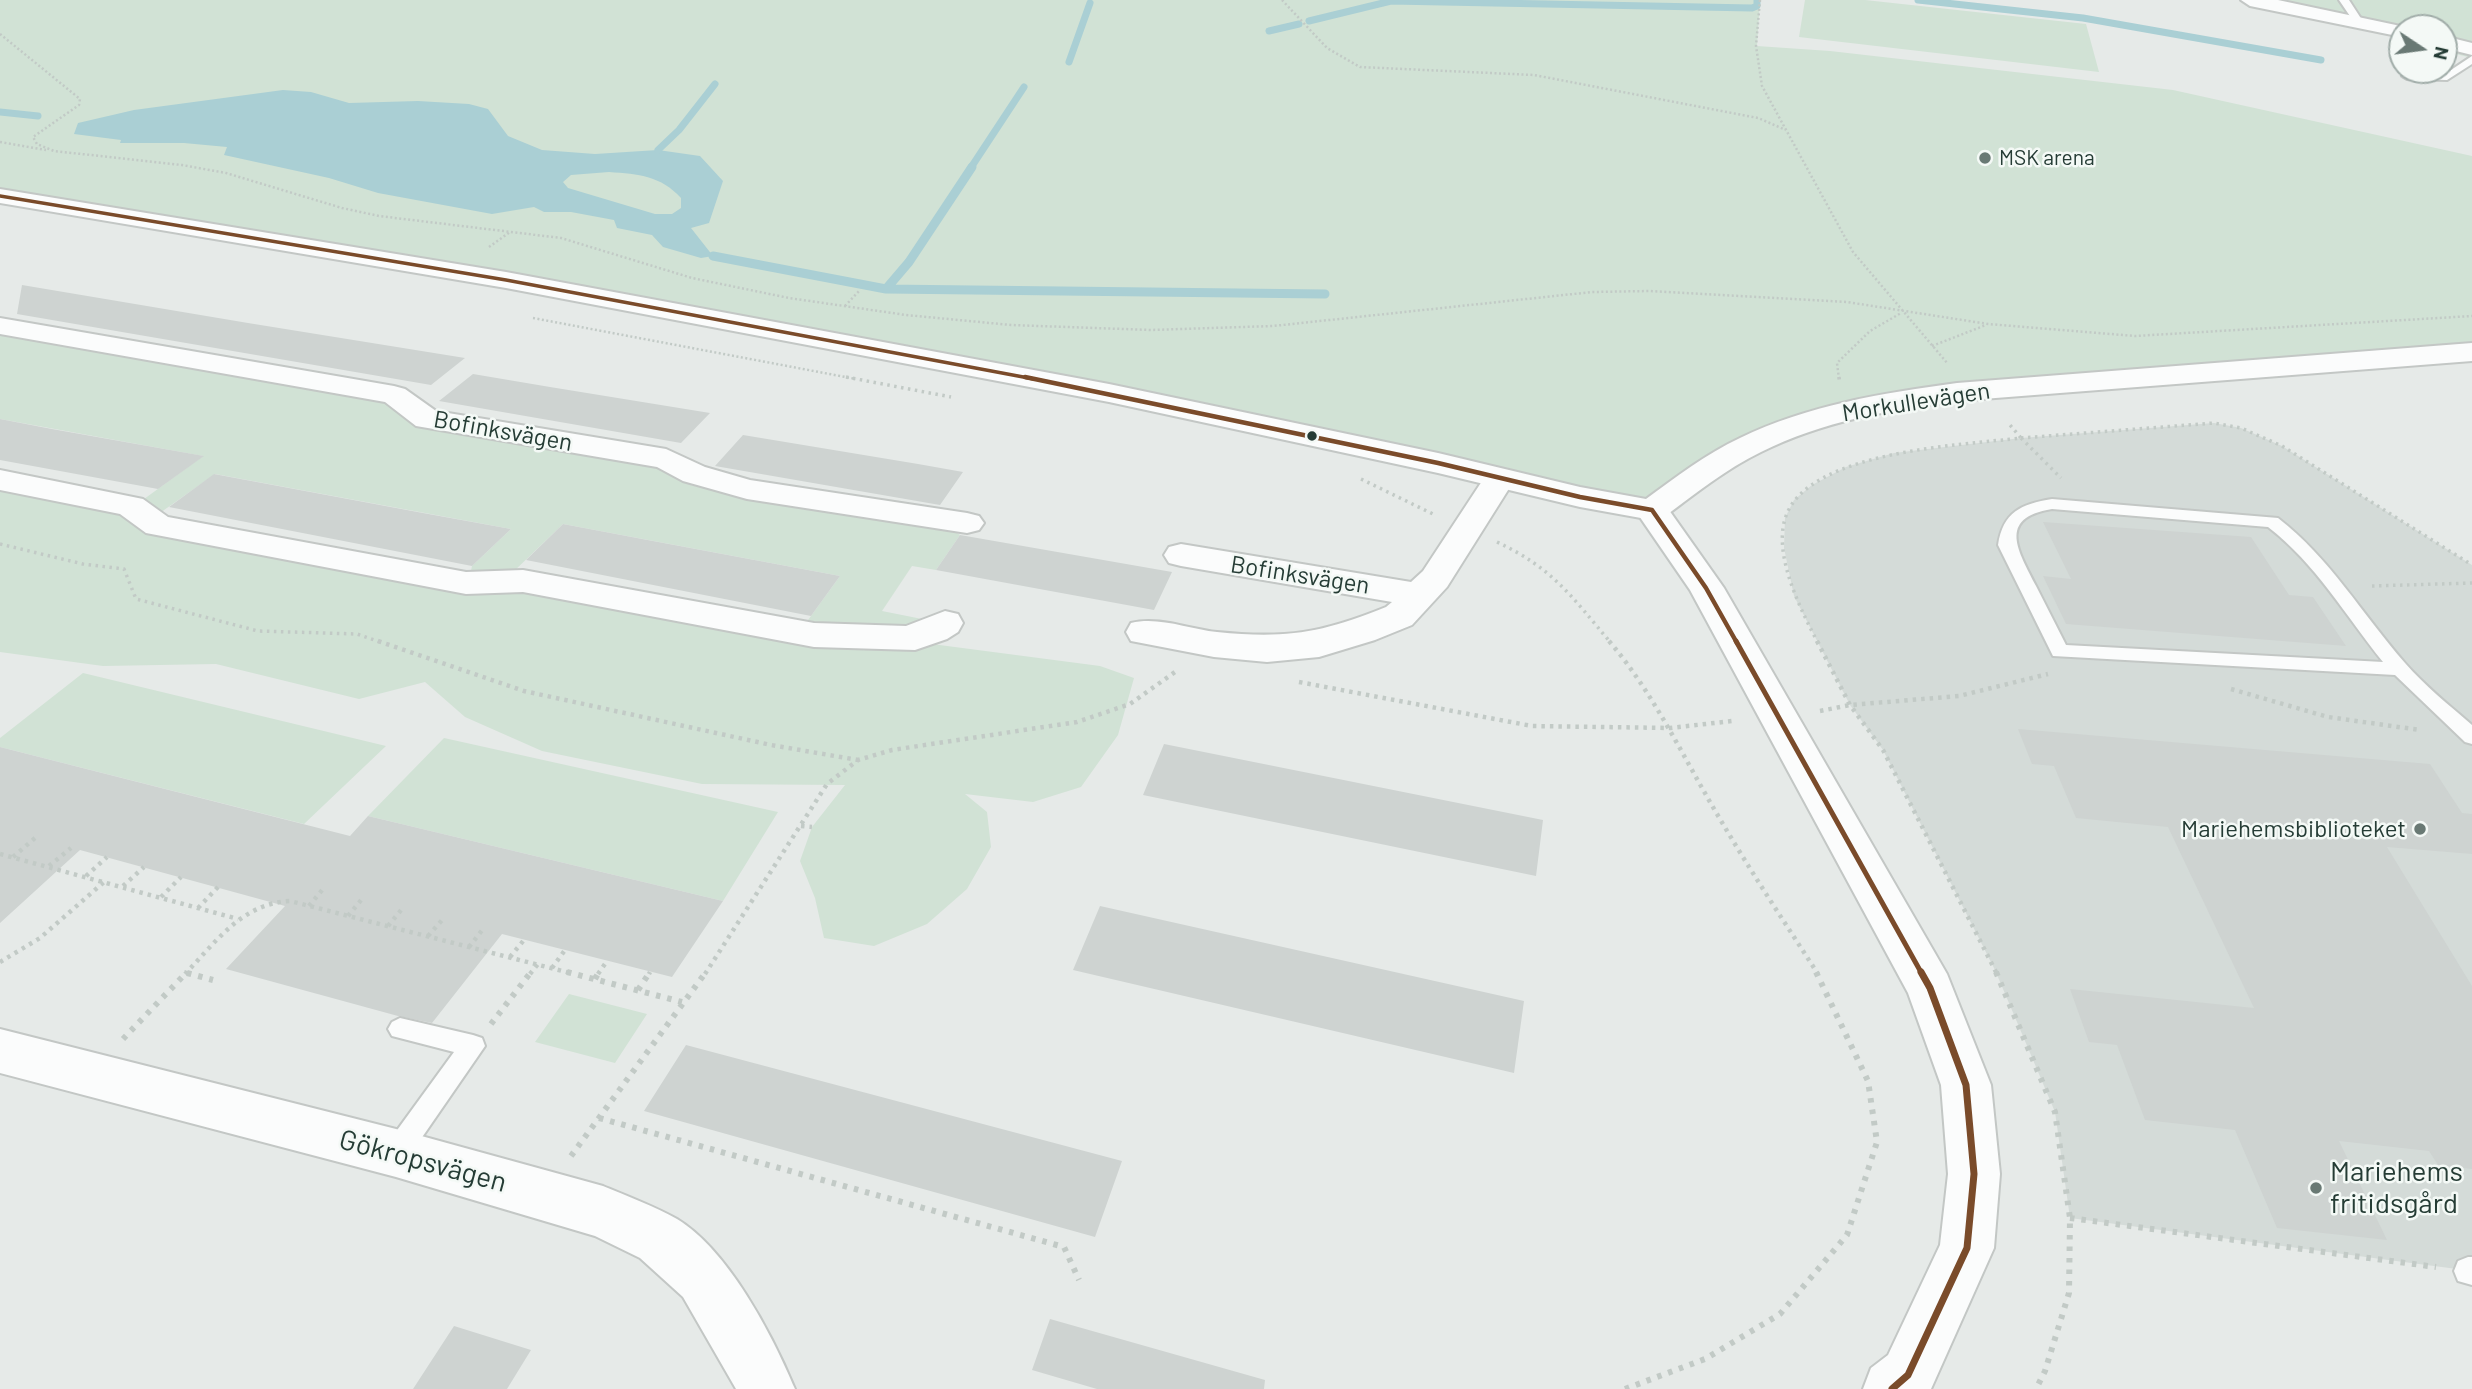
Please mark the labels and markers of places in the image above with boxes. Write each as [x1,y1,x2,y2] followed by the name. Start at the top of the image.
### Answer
[1999,145,2095,171] place label: MSK arena
[1977,150,1993,166] marker: MSK arena
[1305,429,1319,443] unlabelled marker
[2181,815,2406,843] place label: Mariehemsbiblioteket
[2412,821,2428,837] marker: Mariehemsbiblioteket
[2330,1155,2463,1221] place label: Mariehems fritidsgård
[2308,1180,2324,1196] marker: Mariehems fritidsgård

